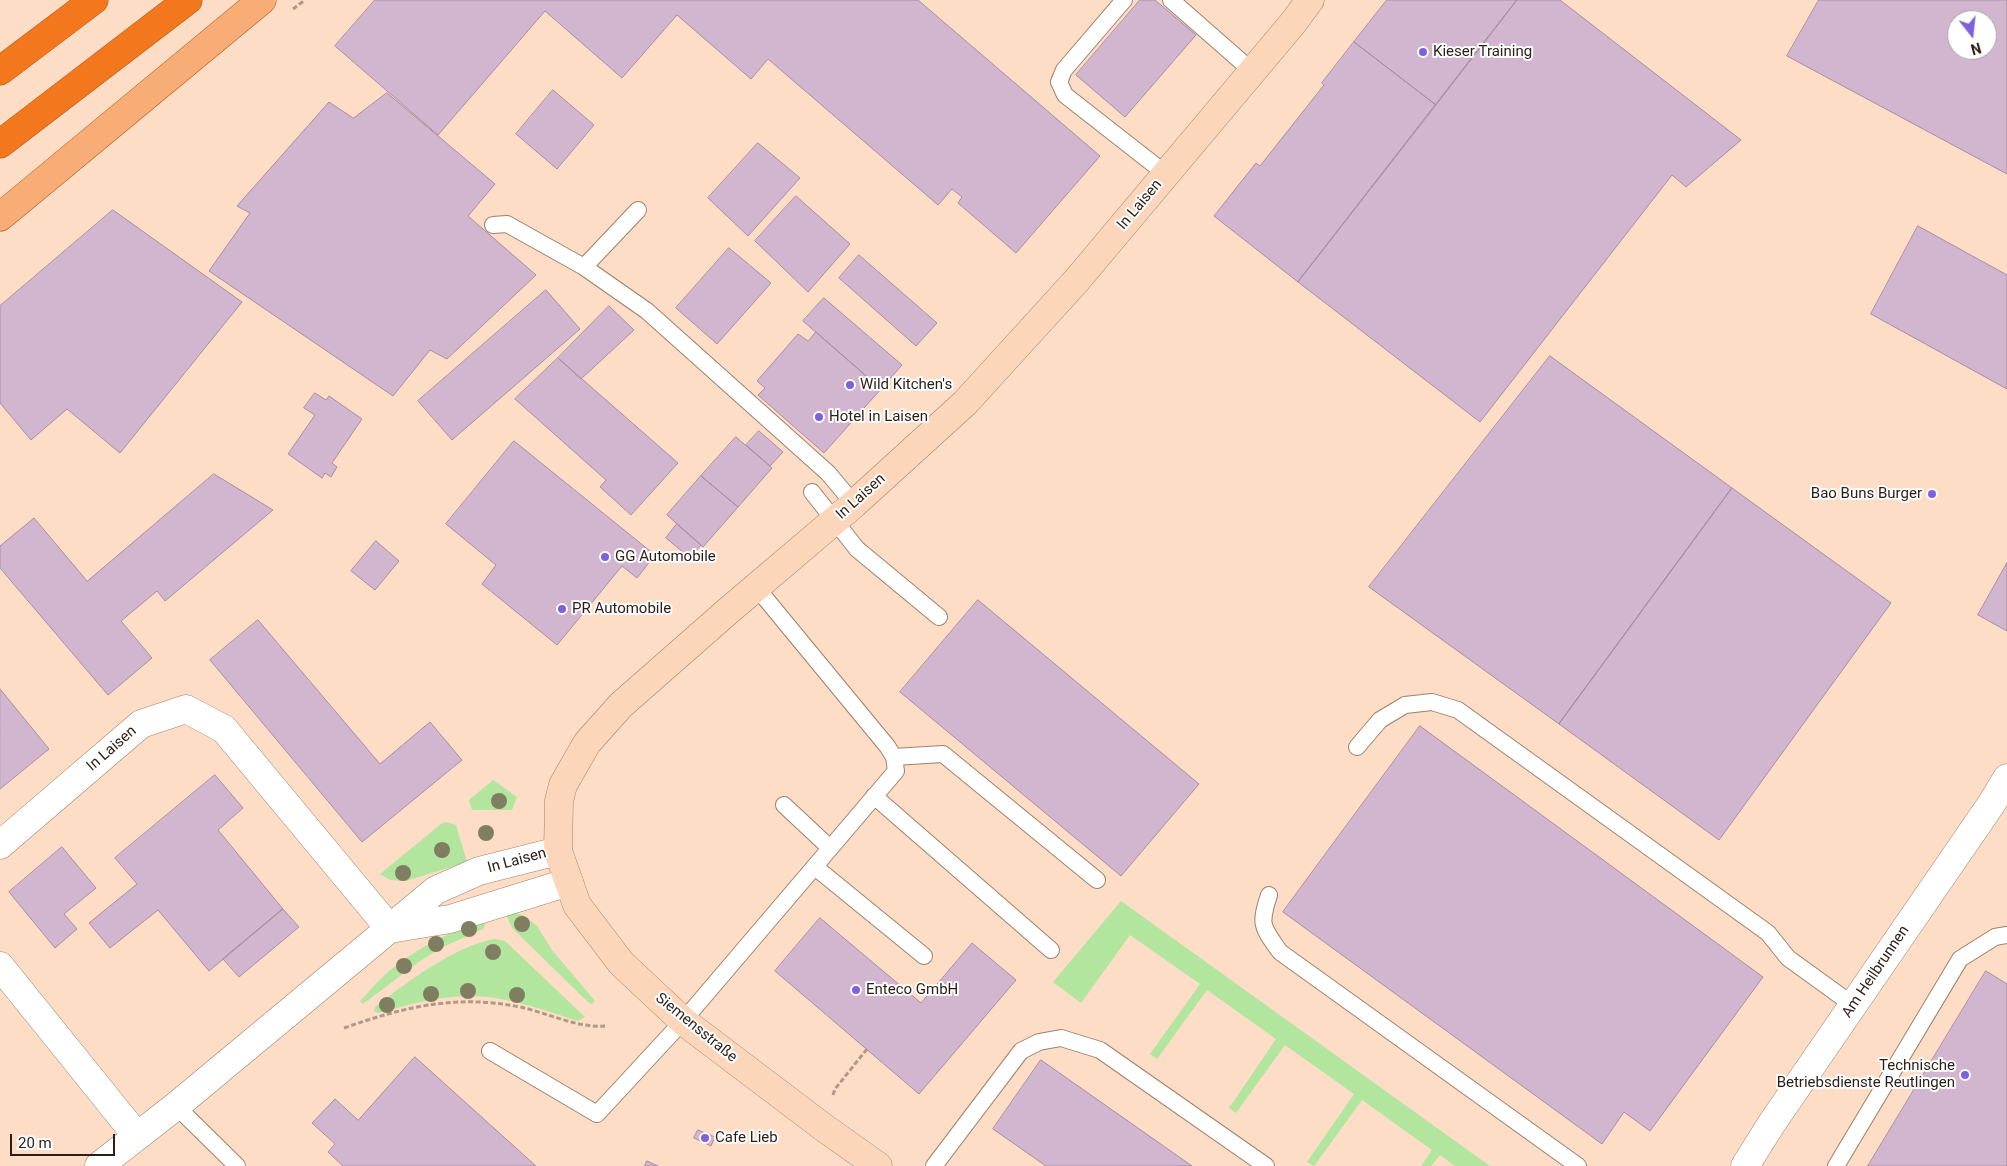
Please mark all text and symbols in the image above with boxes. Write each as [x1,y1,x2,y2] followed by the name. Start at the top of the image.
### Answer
[1947,10,1997,60] north arrow
[1969,39,1983,58] text: N
[1433,43,1532,61] place label: Kieser Training
[1417,46,1429,58] marker: Kieser Training
[1114,176,1166,234] street label: In Laisen
[860,376,952,394] place label: Wild Kitchen's
[844,379,856,391] marker: Wild Kitchen's
[829,408,928,426] place label: Hotel in Laisen
[813,411,825,423] marker: Hotel in Laisen
[833,470,889,524] street label: In Laisen
[1811,485,1922,503] place label: Bao Buns Burger
[1926,488,1938,500] marker: Bao Buns Burger
[615,548,716,566] place label: GG Automobile
[599,551,611,563] marker: GG Automobile
[572,600,671,618] place label: PR Automobile
[556,603,568,615] marker: PR Automobile
[83,723,141,775] street label: In Laisen
[486,845,548,877] street label: In Laisen
[1839,923,1913,1021] street label: Am Heilbrunnen
[866,981,958,999] place label: Enteco GmbH
[850,984,862,996] marker: Enteco GmbH
[651,990,741,1066] street label: Siemensstraße
[1777,1057,1955,1092] place label: Technische Betriebsdienste Reutlingen
[1959,1069,1971,1081] marker: Technische Betriebsdienste Reutlingen
[12,1124,118,1156] scale bar
[715,1129,778,1147] place label: Cafe Lieb
[699,1132,711,1144] marker: Cafe Lieb
[18,1134,52,1152] text: 20 m

